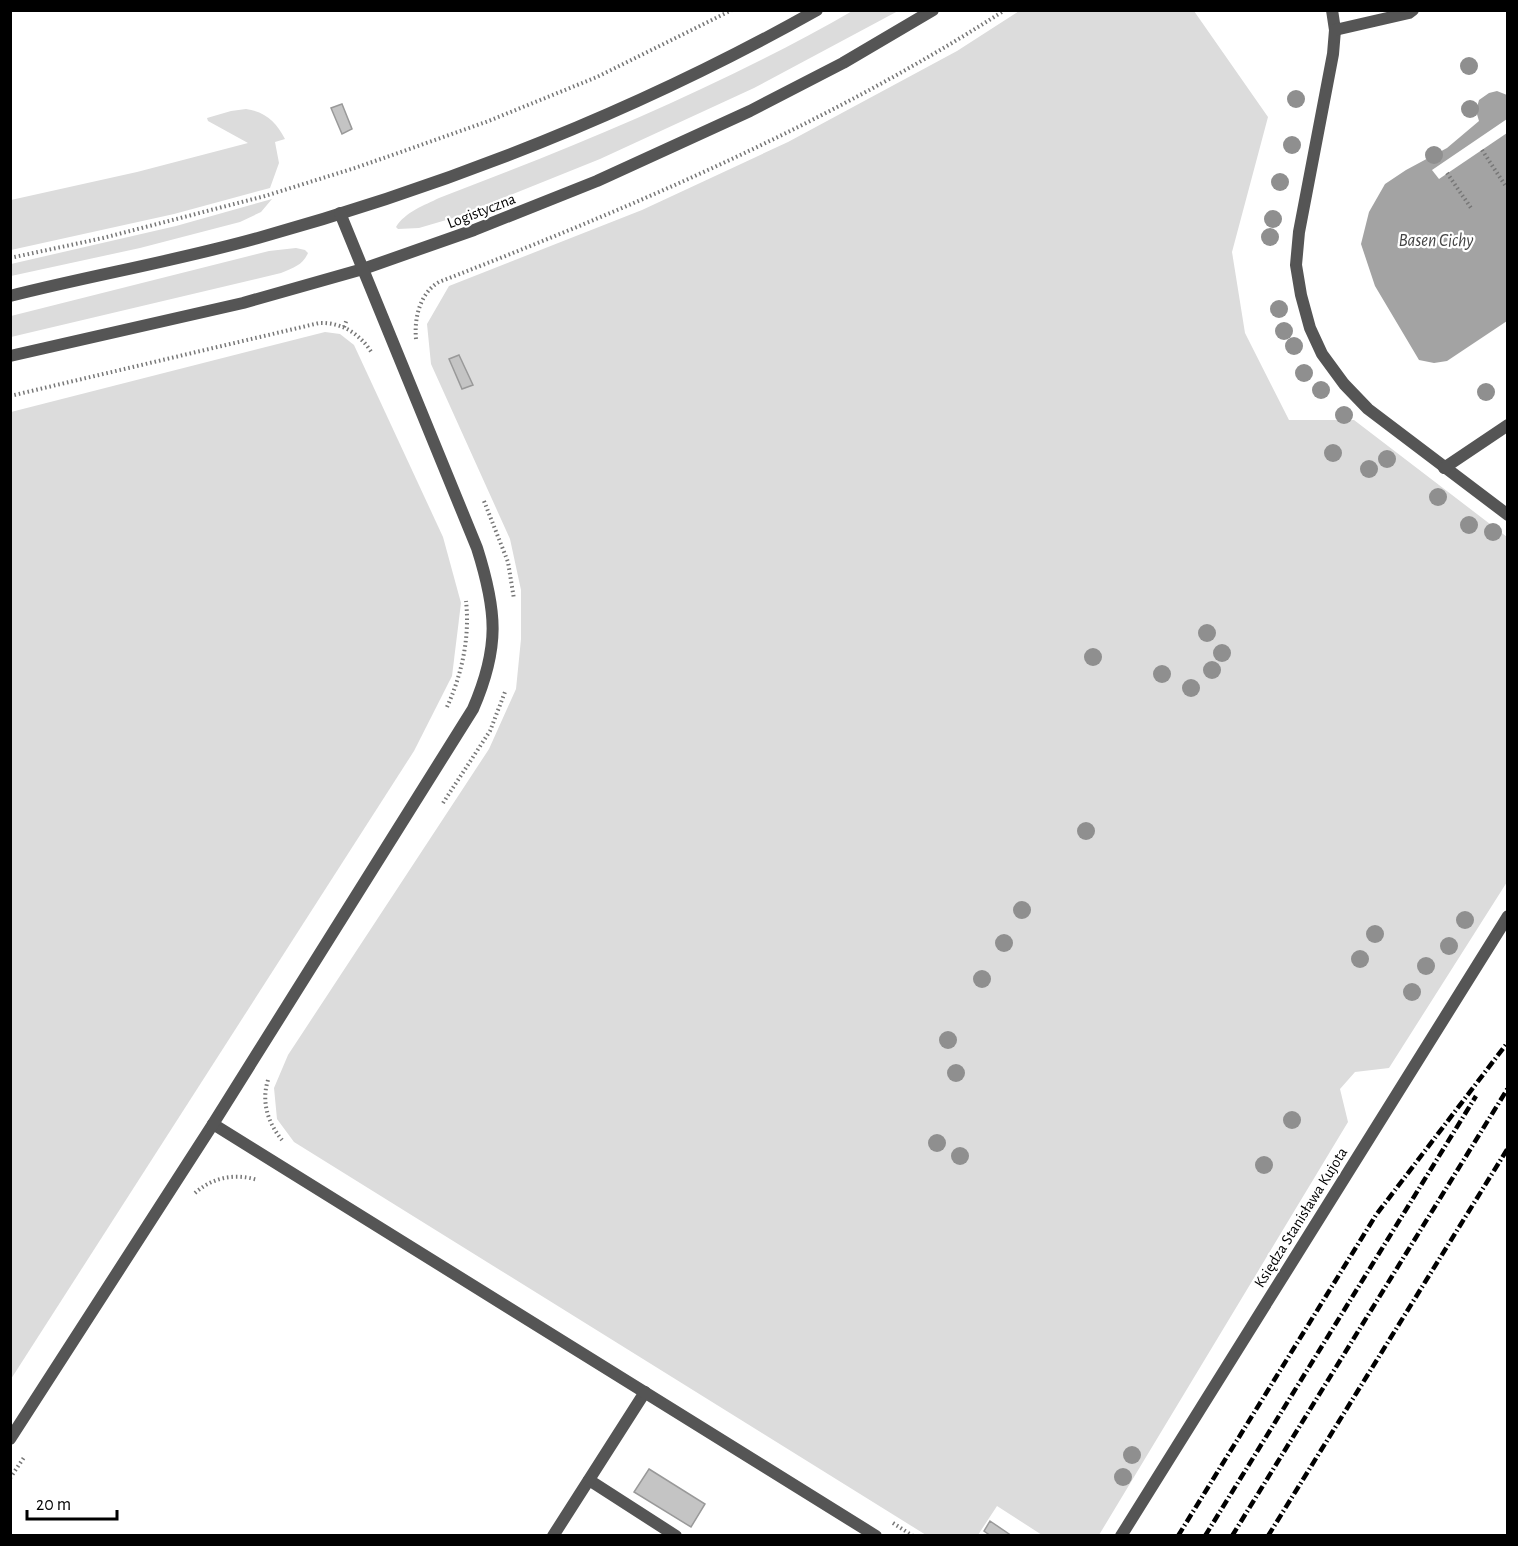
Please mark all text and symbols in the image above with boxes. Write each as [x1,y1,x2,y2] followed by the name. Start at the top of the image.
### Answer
[445,191,518,232] street label: Logistyczna
[1399,232,1474,250] water label: Basen Cichy
[1251,1145,1351,1291] street label: Księdza Stanisława Kujota
[27,1483,117,1521] scale bar
[36,1496,71,1514] text: 20 m

